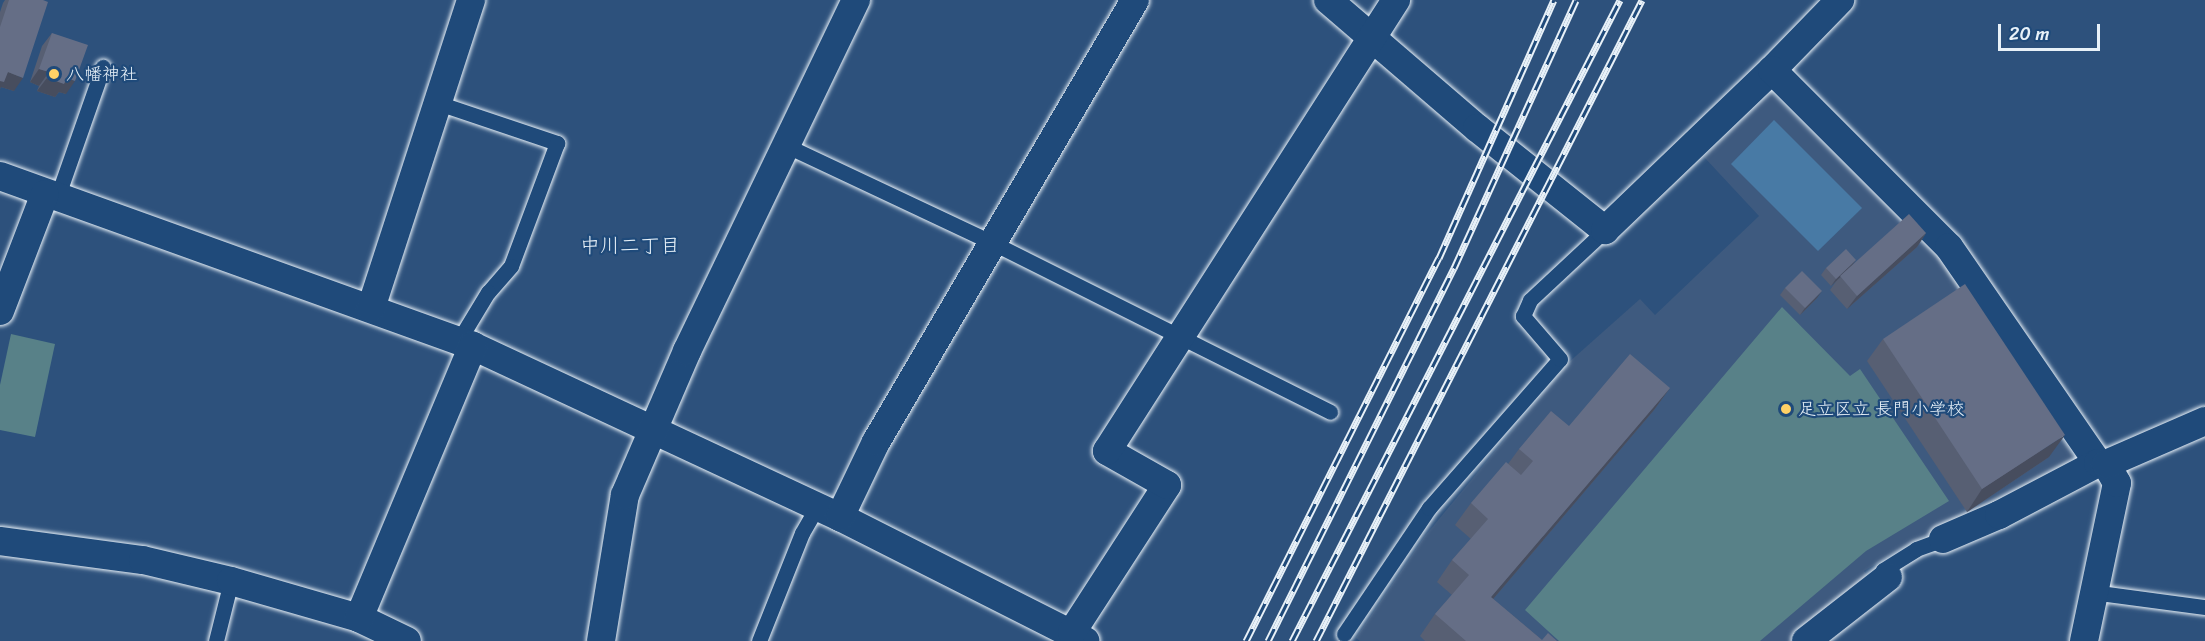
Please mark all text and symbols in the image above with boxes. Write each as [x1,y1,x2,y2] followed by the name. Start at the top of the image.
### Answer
[2001,12,2103,50] scale bar
[2009,18,2049,50] text: 20 m
[66,63,138,85] place label: 八幡神社
[47,67,61,81] marker: 八幡神社
[580,233,680,257] district label: 中川二丁目
[1798,398,1965,420] place label: 足立区立 長門小学校
[1779,402,1793,416] marker: 足立区立 長門小学校

